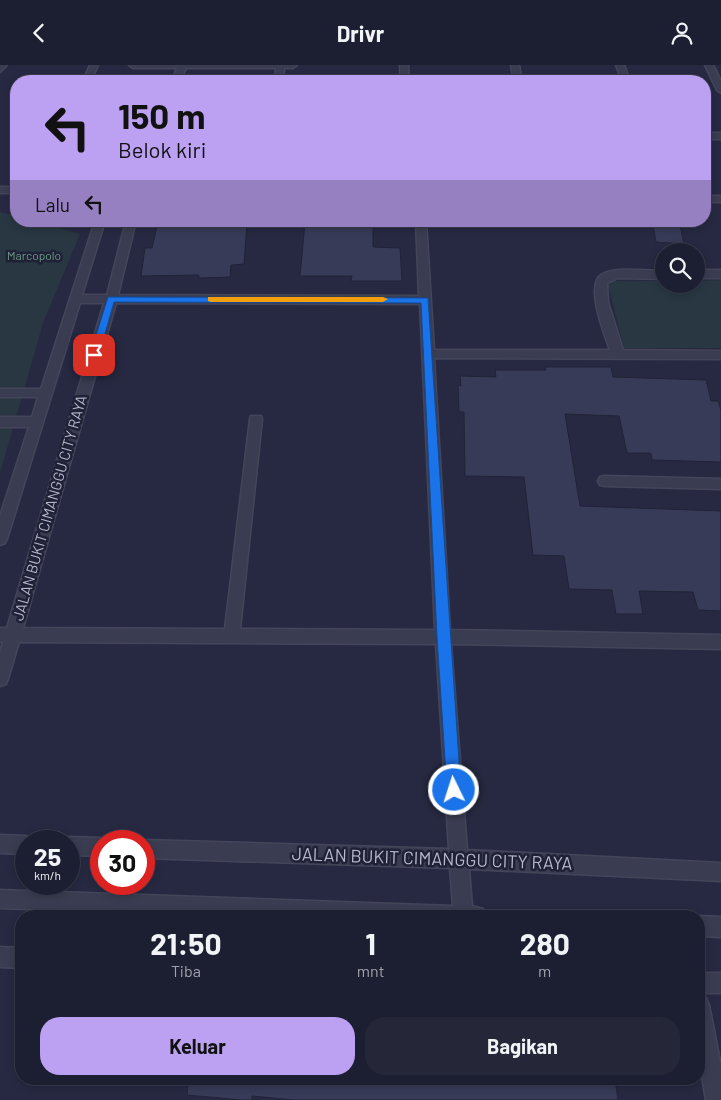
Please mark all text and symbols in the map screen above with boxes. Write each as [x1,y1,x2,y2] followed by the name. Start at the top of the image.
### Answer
[25,19,53,47] icon: back
[668,19,696,47] icon: person
[337,20,384,46] text: Drivr
[118,94,205,136] text: 150 m
[35,95,100,160] icon: left
[118,136,206,162] text: Belok kiri
[80,190,108,218] icon: left
[35,193,70,216] text: Lalu
[655,243,705,293] map controls
[655,243,705,293] button: search
[7,248,61,262] park label: Marcopolo
[73,334,115,376] pin
[80,341,108,369] icon: arrive
[8,393,90,623] street label: JALAN BUKIT CIMANGGU CITY RAYA
[427,763,479,815] position arrow
[90,830,155,895] speed limit sign: 30
[34,841,61,871] text: 25
[291,842,573,874] street label: JALAN BUKIT CIMANGGU CITY RAYA
[34,868,61,882] text: km/h
[150,925,222,961] text: 21:50
[365,925,376,961] text: 1
[520,925,570,961] text: 280
[171,961,201,980] text: Tiba
[357,961,384,980] text: mnt
[538,961,551,980] text: m
[40,1017,355,1075] button: Keluar
[365,1017,680,1075] button: Bagikan

